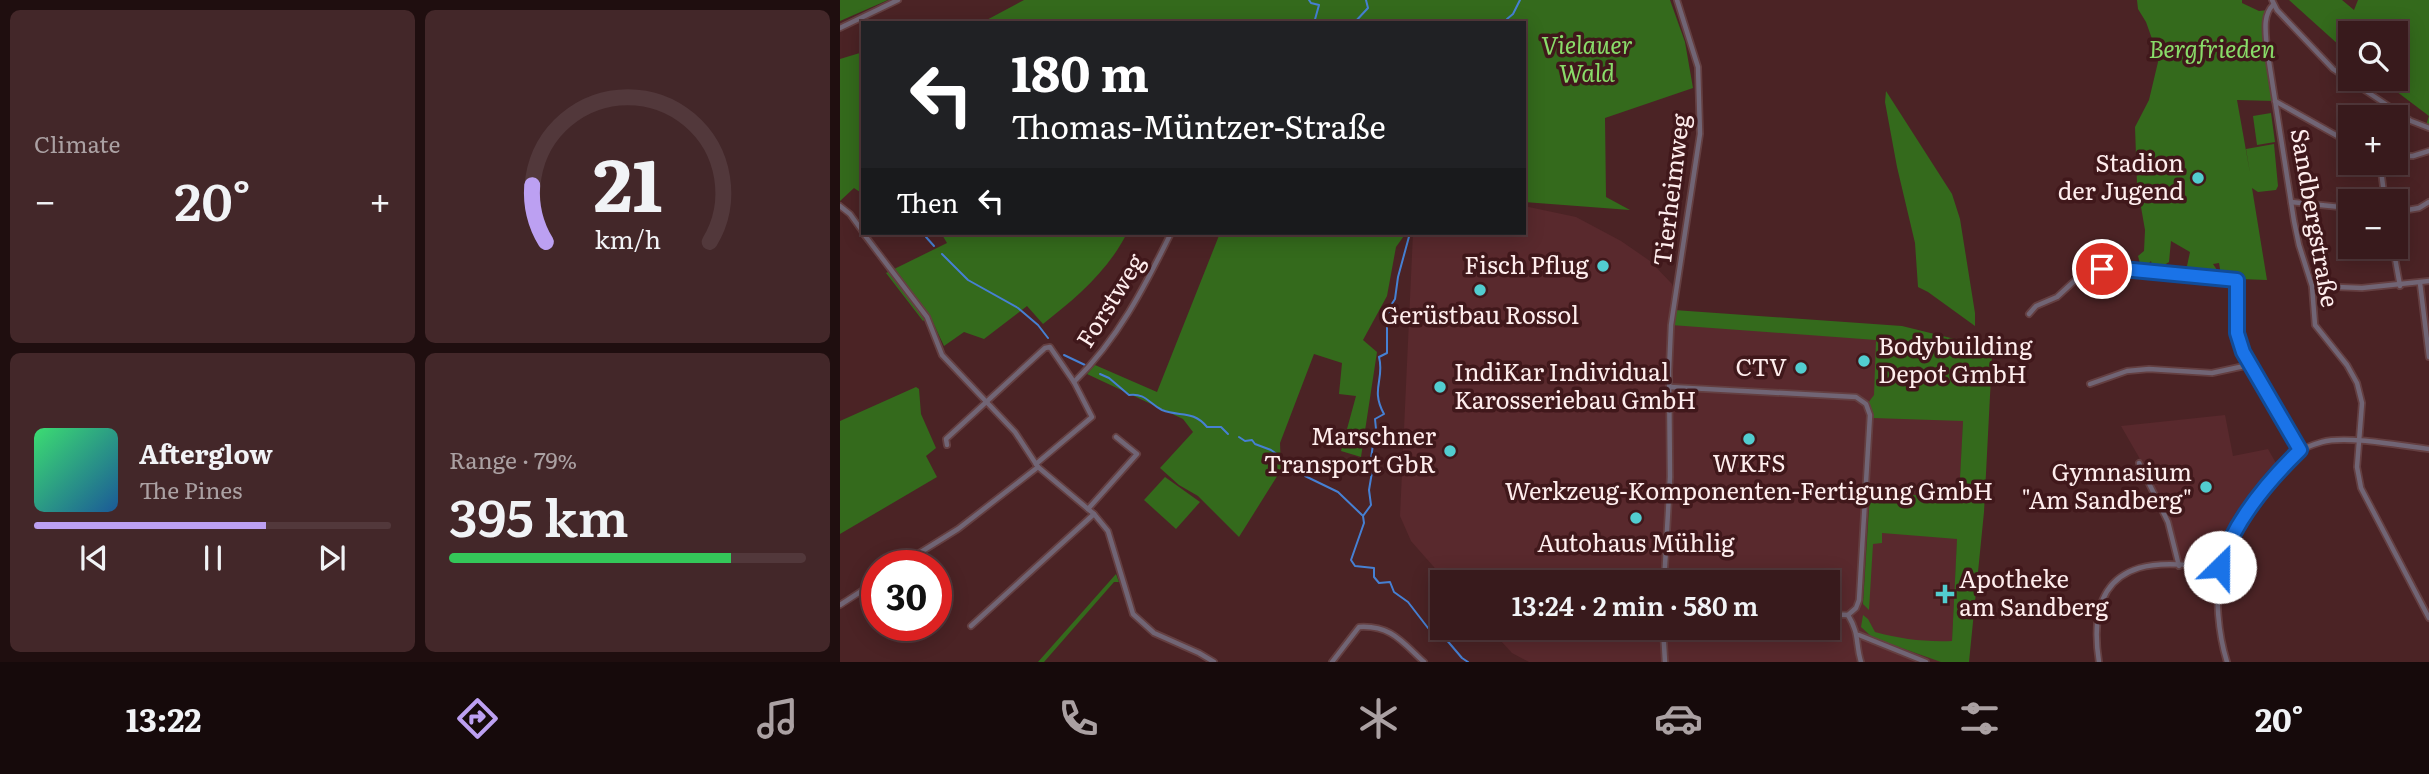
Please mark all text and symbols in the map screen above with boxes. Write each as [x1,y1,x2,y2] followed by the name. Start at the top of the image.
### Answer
[2338,21,2408,259] map controls
[2338,21,2408,91] button: search
[1541,26,1633,89] park label: Vielauer Wald
[2148,30,2276,65] park label: Bergfrieden
[1011,34,1149,107] text: 180 m
[896,49,987,140] icon: left
[1011,101,1386,149] text: Thomas-Müntzer-Straße
[2338,105,2408,175] button: +
[1643,111,1696,268] street label: Tierheimweg
[2284,125,2349,310] street label: Sandbergstraße
[34,126,120,160] text: Climate
[593,127,662,235] text: 21
[2058,144,2184,207] place label: Stadion der Jugend
[174,160,251,237] text: 20°
[34,170,56,227] text: −
[369,170,391,227] text: +
[2190,170,2206,186] marker: Stadion der Jugend
[896,182,958,221] text: Then
[972,182,1010,220] icon: left
[2338,189,2408,259] button: −
[594,220,661,257] text: km/h
[2072,239,2132,299] pin
[1066,245,1152,353] street label: Forstweg
[1464,246,1590,281] place label: Fisch Pflug
[2083,250,2121,288] icon: arrive
[1595,258,1611,274] marker: Fisch Pflug
[1472,282,1488,298] marker: Gerüstbau Rossol
[1381,296,1579,331] place label: Gerüstbau Rossol
[1878,327,2033,390] place label: Bodybuilding Depot GmbH
[1735,348,1787,383] place label: CTV
[1454,353,1696,416] place label: IndiKar Individual Karosseriebau GmbH
[1856,353,1872,369] marker: Bodybuilding Depot GmbH
[1793,360,1809,376] marker: CTV
[1432,379,1448,395] marker: IndiKar Individual Karosseriebau GmbH
[1264,417,1437,480] place label: Marschner Transport GbR
[1741,431,1757,447] marker: WKFS Werkzeug-Komponenten-Fertigung GmbH
[139,433,273,472] text: Afterglow
[449,442,577,476] text: Range · 79%
[1442,443,1458,459] marker: Marschner Transport GbR
[1505,444,1993,507] place label: WKFS Werkzeug-Komponenten-Fertigung GmbH
[2022,453,2192,516] place label: Gymnasium "Am Sandberg"
[139,472,242,506] text: The Pines
[449,476,629,553] text: 395 km
[2198,479,2214,495] marker: Gymnasium "Am Sandberg"
[1628,510,1644,526] marker: Autohaus Mühlig
[1537,524,1735,559] place label: Autohaus Mühlig
[2183,530,2257,604] position arrow
[75,539,113,577] icon: previous
[194,539,232,577] icon: pause
[313,539,351,577] icon: next
[861,550,952,641] speed limit sign: 30
[1959,560,2109,623] place label: Apotheke am Sandberg
[1512,585,1758,624] text: 13:24 · 2 min · 580 m
[1937,586,1953,602] marker: Apotheke am Sandberg
[126,694,202,742] text: 13:22
[453,694,502,743] icon: directions
[753,694,802,743] icon: music
[1054,694,1103,743] icon: phone
[1354,694,1403,743] icon: climate
[1654,694,1703,743] icon: car
[1955,694,2004,743] icon: filters
[2255,694,2303,742] text: 20°

